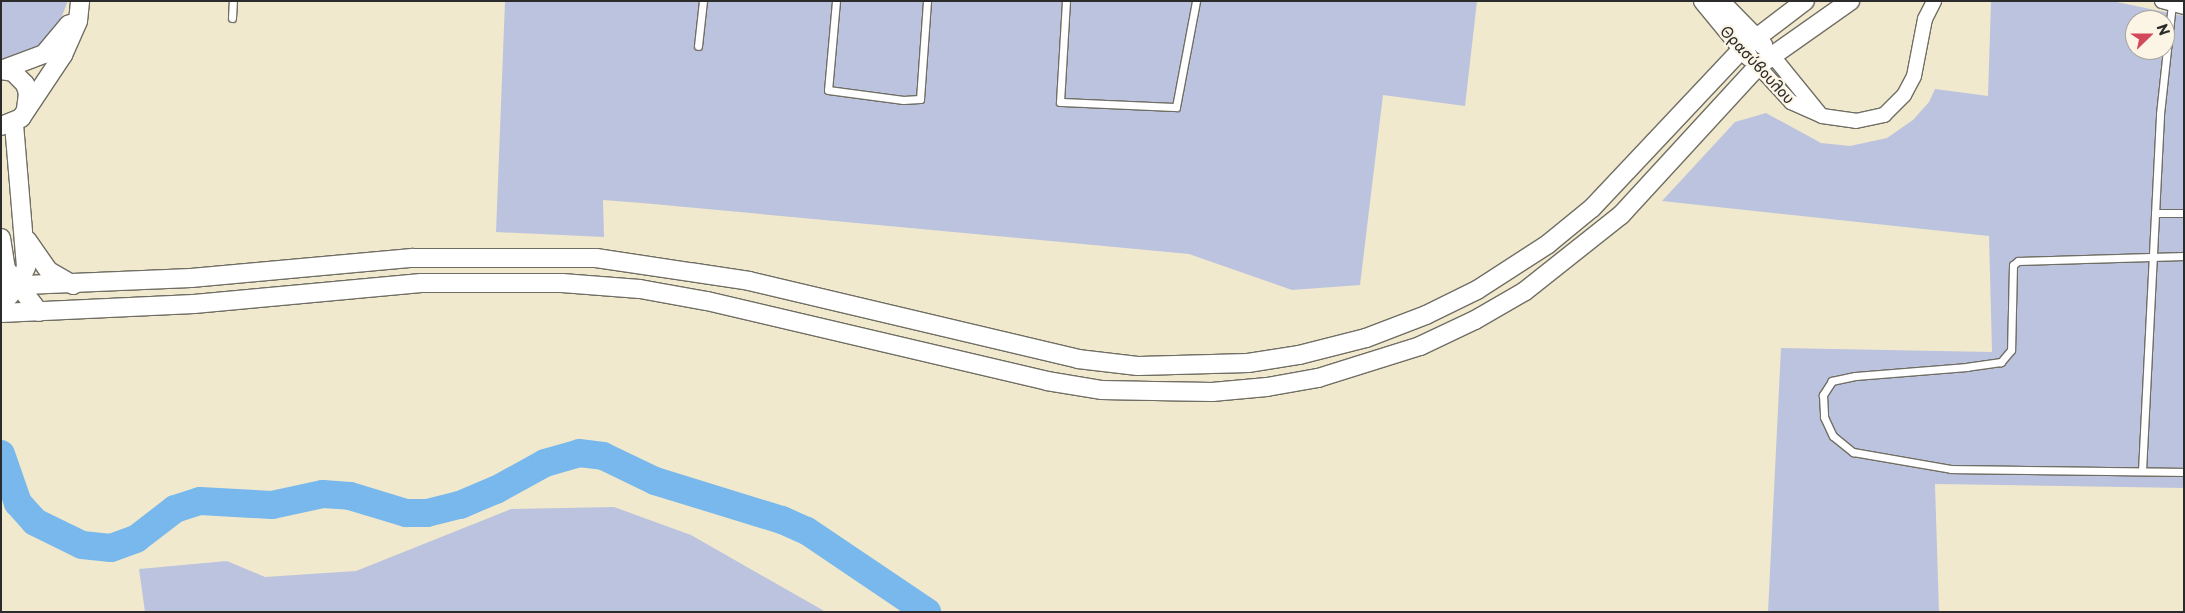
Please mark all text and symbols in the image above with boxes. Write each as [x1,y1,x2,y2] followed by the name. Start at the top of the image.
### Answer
[2125,10,2175,60] north arrow
[2152,20,2175,39] text: N
[1717,21,1799,107] street label: Θρασύβουλου

